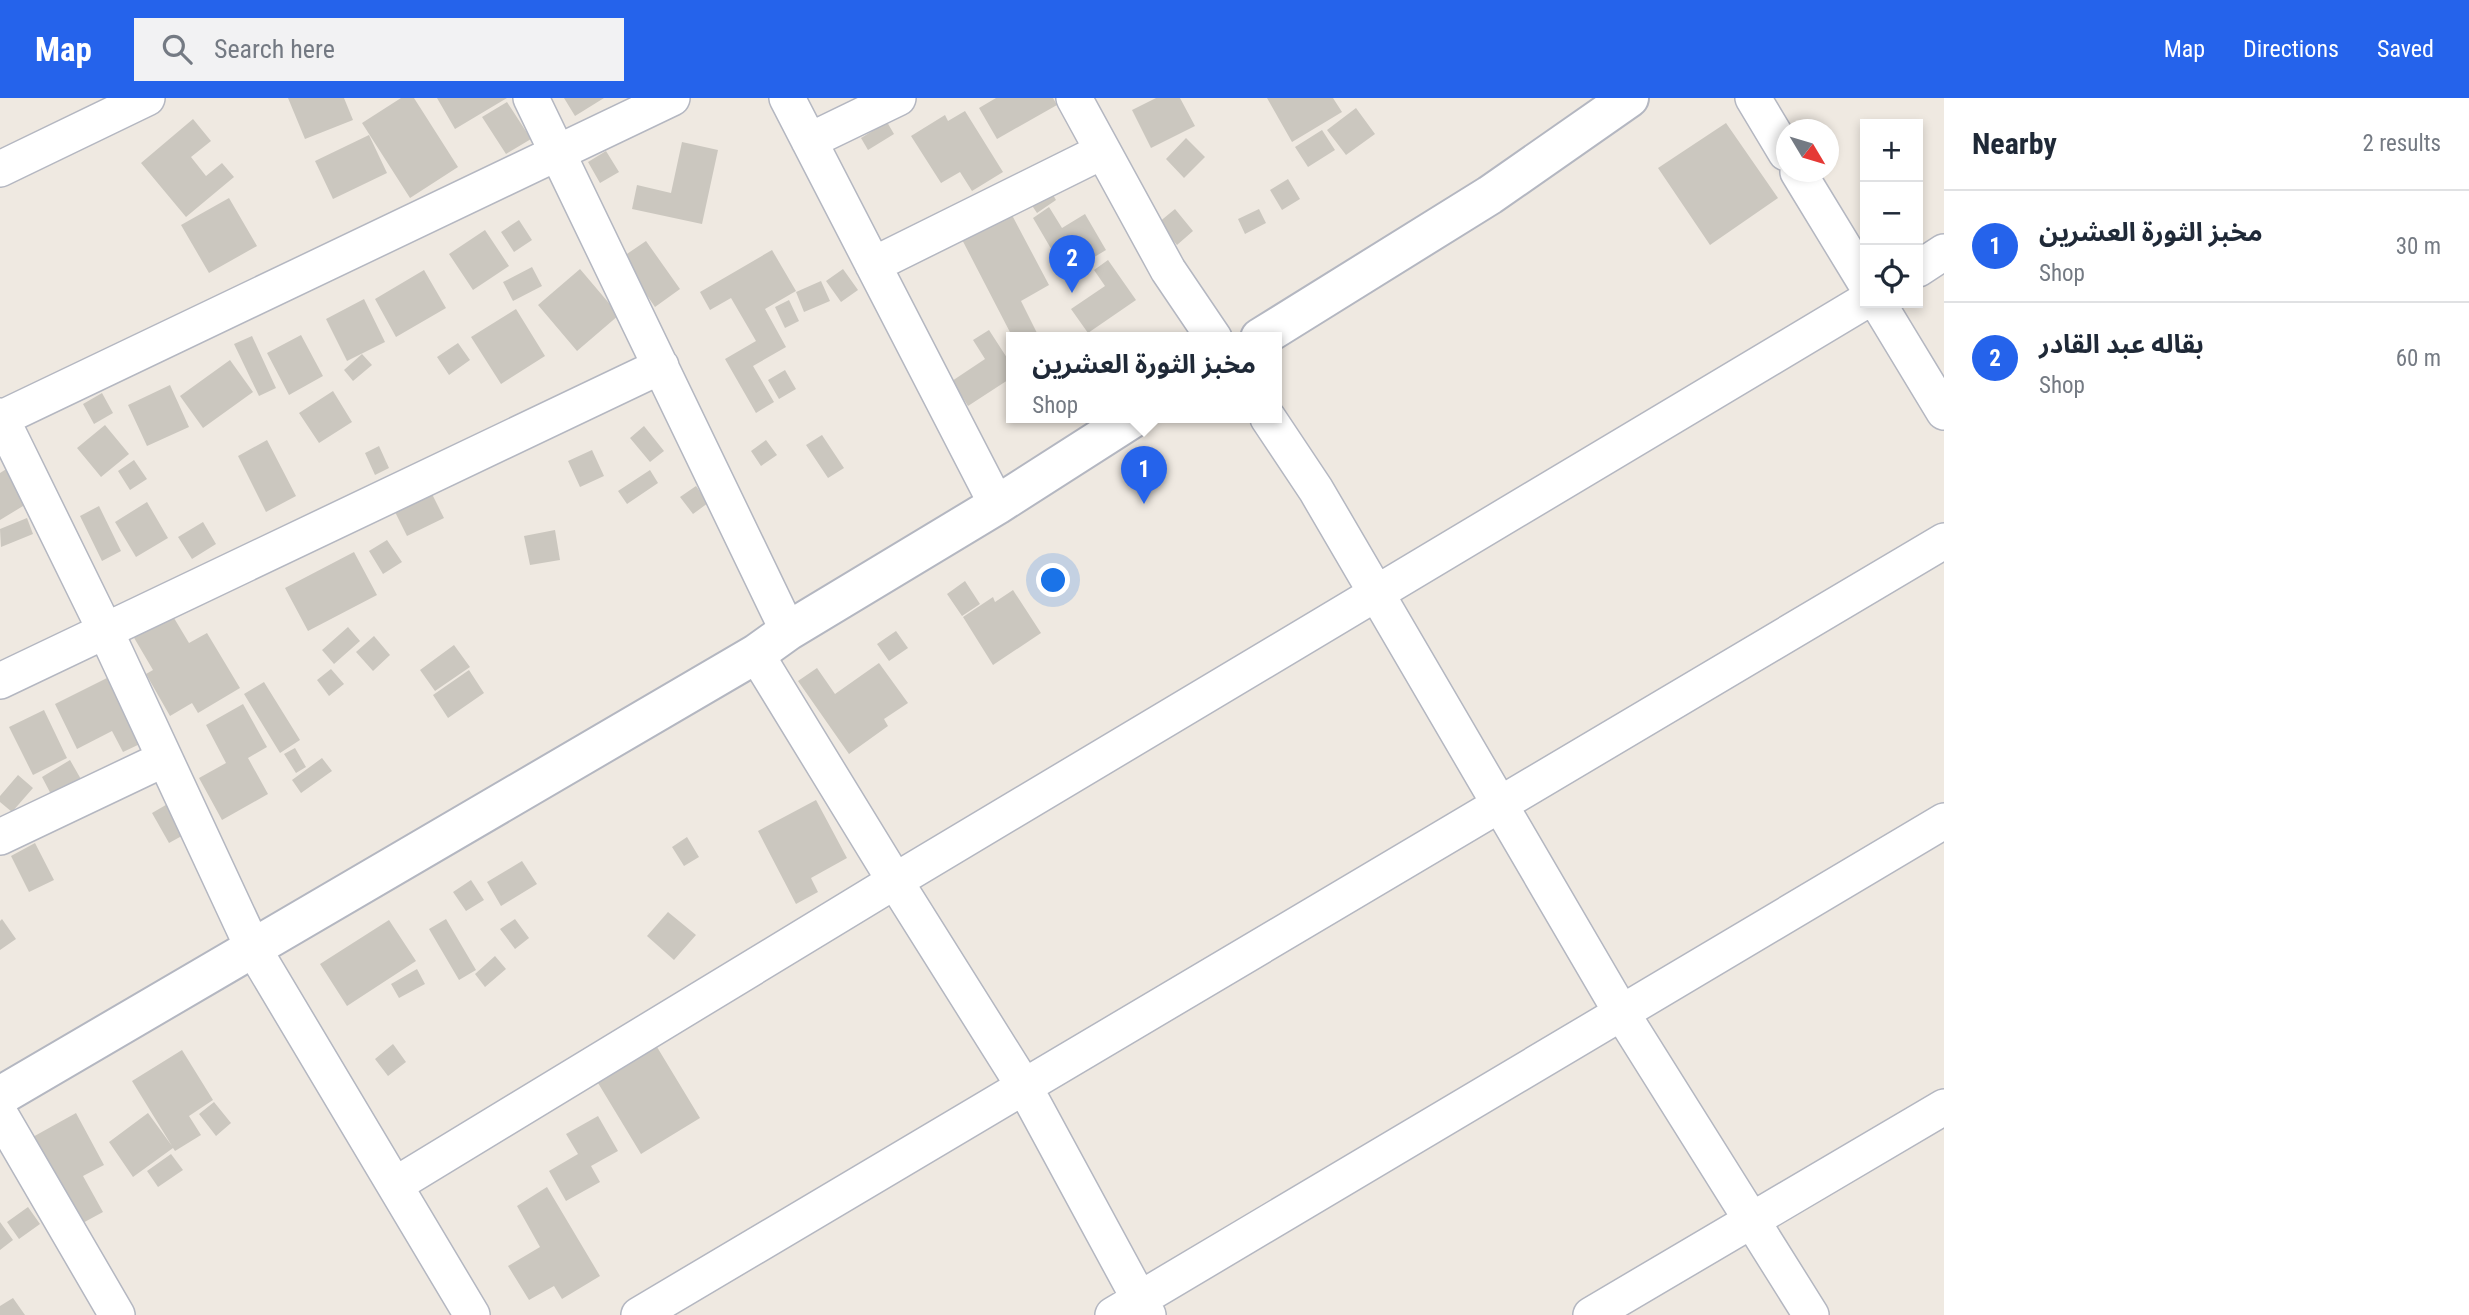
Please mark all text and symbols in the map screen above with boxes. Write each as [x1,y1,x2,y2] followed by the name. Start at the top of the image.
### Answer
[134,18,624,81] search box
[35,30,92,69] text: Map
[158,30,196,68] icon: search
[214,34,335,64] text: Search here
[2164,35,2205,63] text: Map
[2243,35,2339,63] text: Directions
[2377,35,2434,63] text: Saved
[1776,119,1839,182] north arrow
[1860,119,1923,308] map controls
[1860,119,1923,182] button: +
[1972,126,2057,161] text: Nearby
[2363,130,2441,157] text: 2 results
[1860,182,1923,245] button: −
[2039,217,2263,247] text: مخبز الثورة العشرين
[1989,233,2001,260] text: 1
[2396,233,2441,260] text: 30 m
[1049,235,1095,293] pin: 2
[1860,245,1923,308] button: locate
[2039,260,2085,287] text: Shop
[2039,329,2204,359] text: بقاله عبد القادر
[1006,332,1282,423] popup
[1989,345,2001,372] text: 2
[2396,345,2441,372] text: 60 m
[1032,349,1256,379] text: مخبز الثورة العشرين
[2039,372,2085,399] text: Shop
[1032,392,1078,419] text: Shop
[1121,446,1167,504] pin: 1
[1036,563,1070,597] your location

